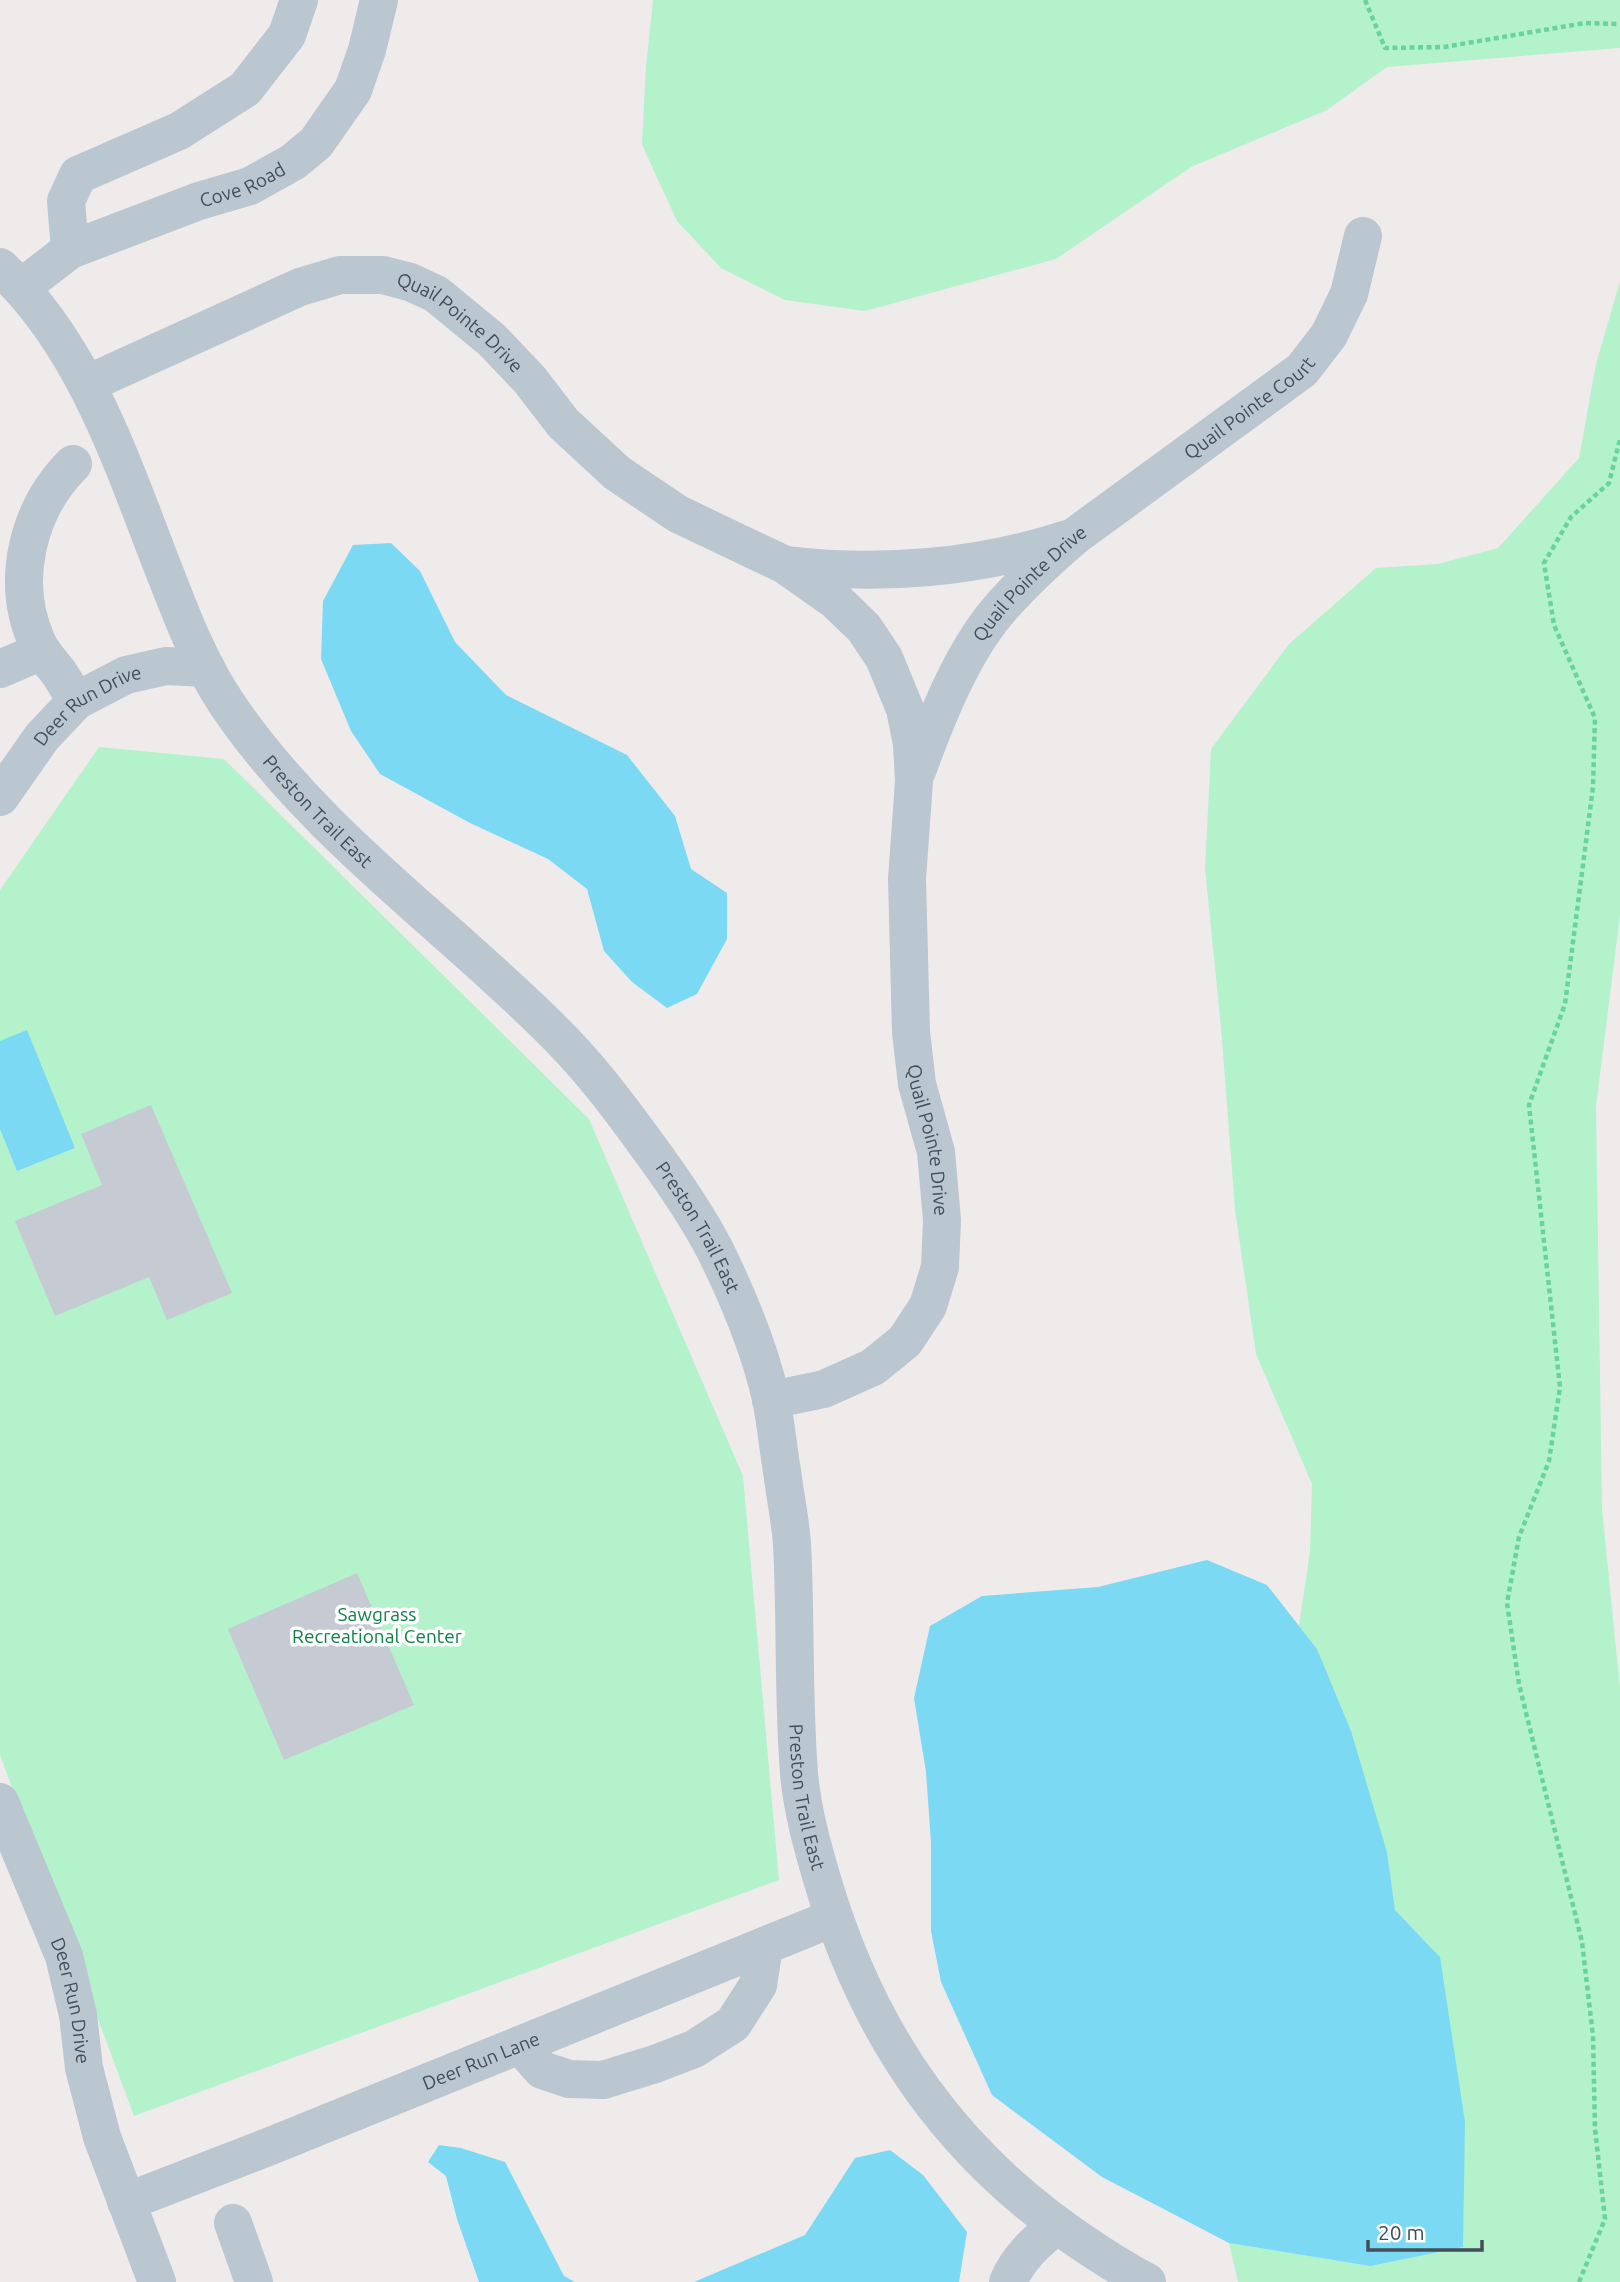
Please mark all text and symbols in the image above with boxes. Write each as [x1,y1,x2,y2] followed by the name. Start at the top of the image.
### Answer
[197,158,289,211] street label: Cove Road
[395,268,528,377] street label: Quail Pointe Drive
[1179,352,1319,464] street label: Quail Pointe Court
[968,520,1091,646] street label: Quail Pointe Drive
[29,661,143,750] street label: Deer Run Drive
[259,750,378,872] street label: Preston Trail East
[904,1063,953,1217] street label: Quail Pointe Drive
[652,1157,745,1297] street label: Preston Trail East
[292,1603,462,1647] park label: Sawgrass Recreational Center
[785,1723,830,1873] street label: Preston Trail East
[46,1934,94,2065] street label: Deer Run Drive
[419,2027,543,2094] street label: Deer Run Lane
[1368,2208,1482,2252] scale bar
[1378,2220,1425,2244] text: 20 m

